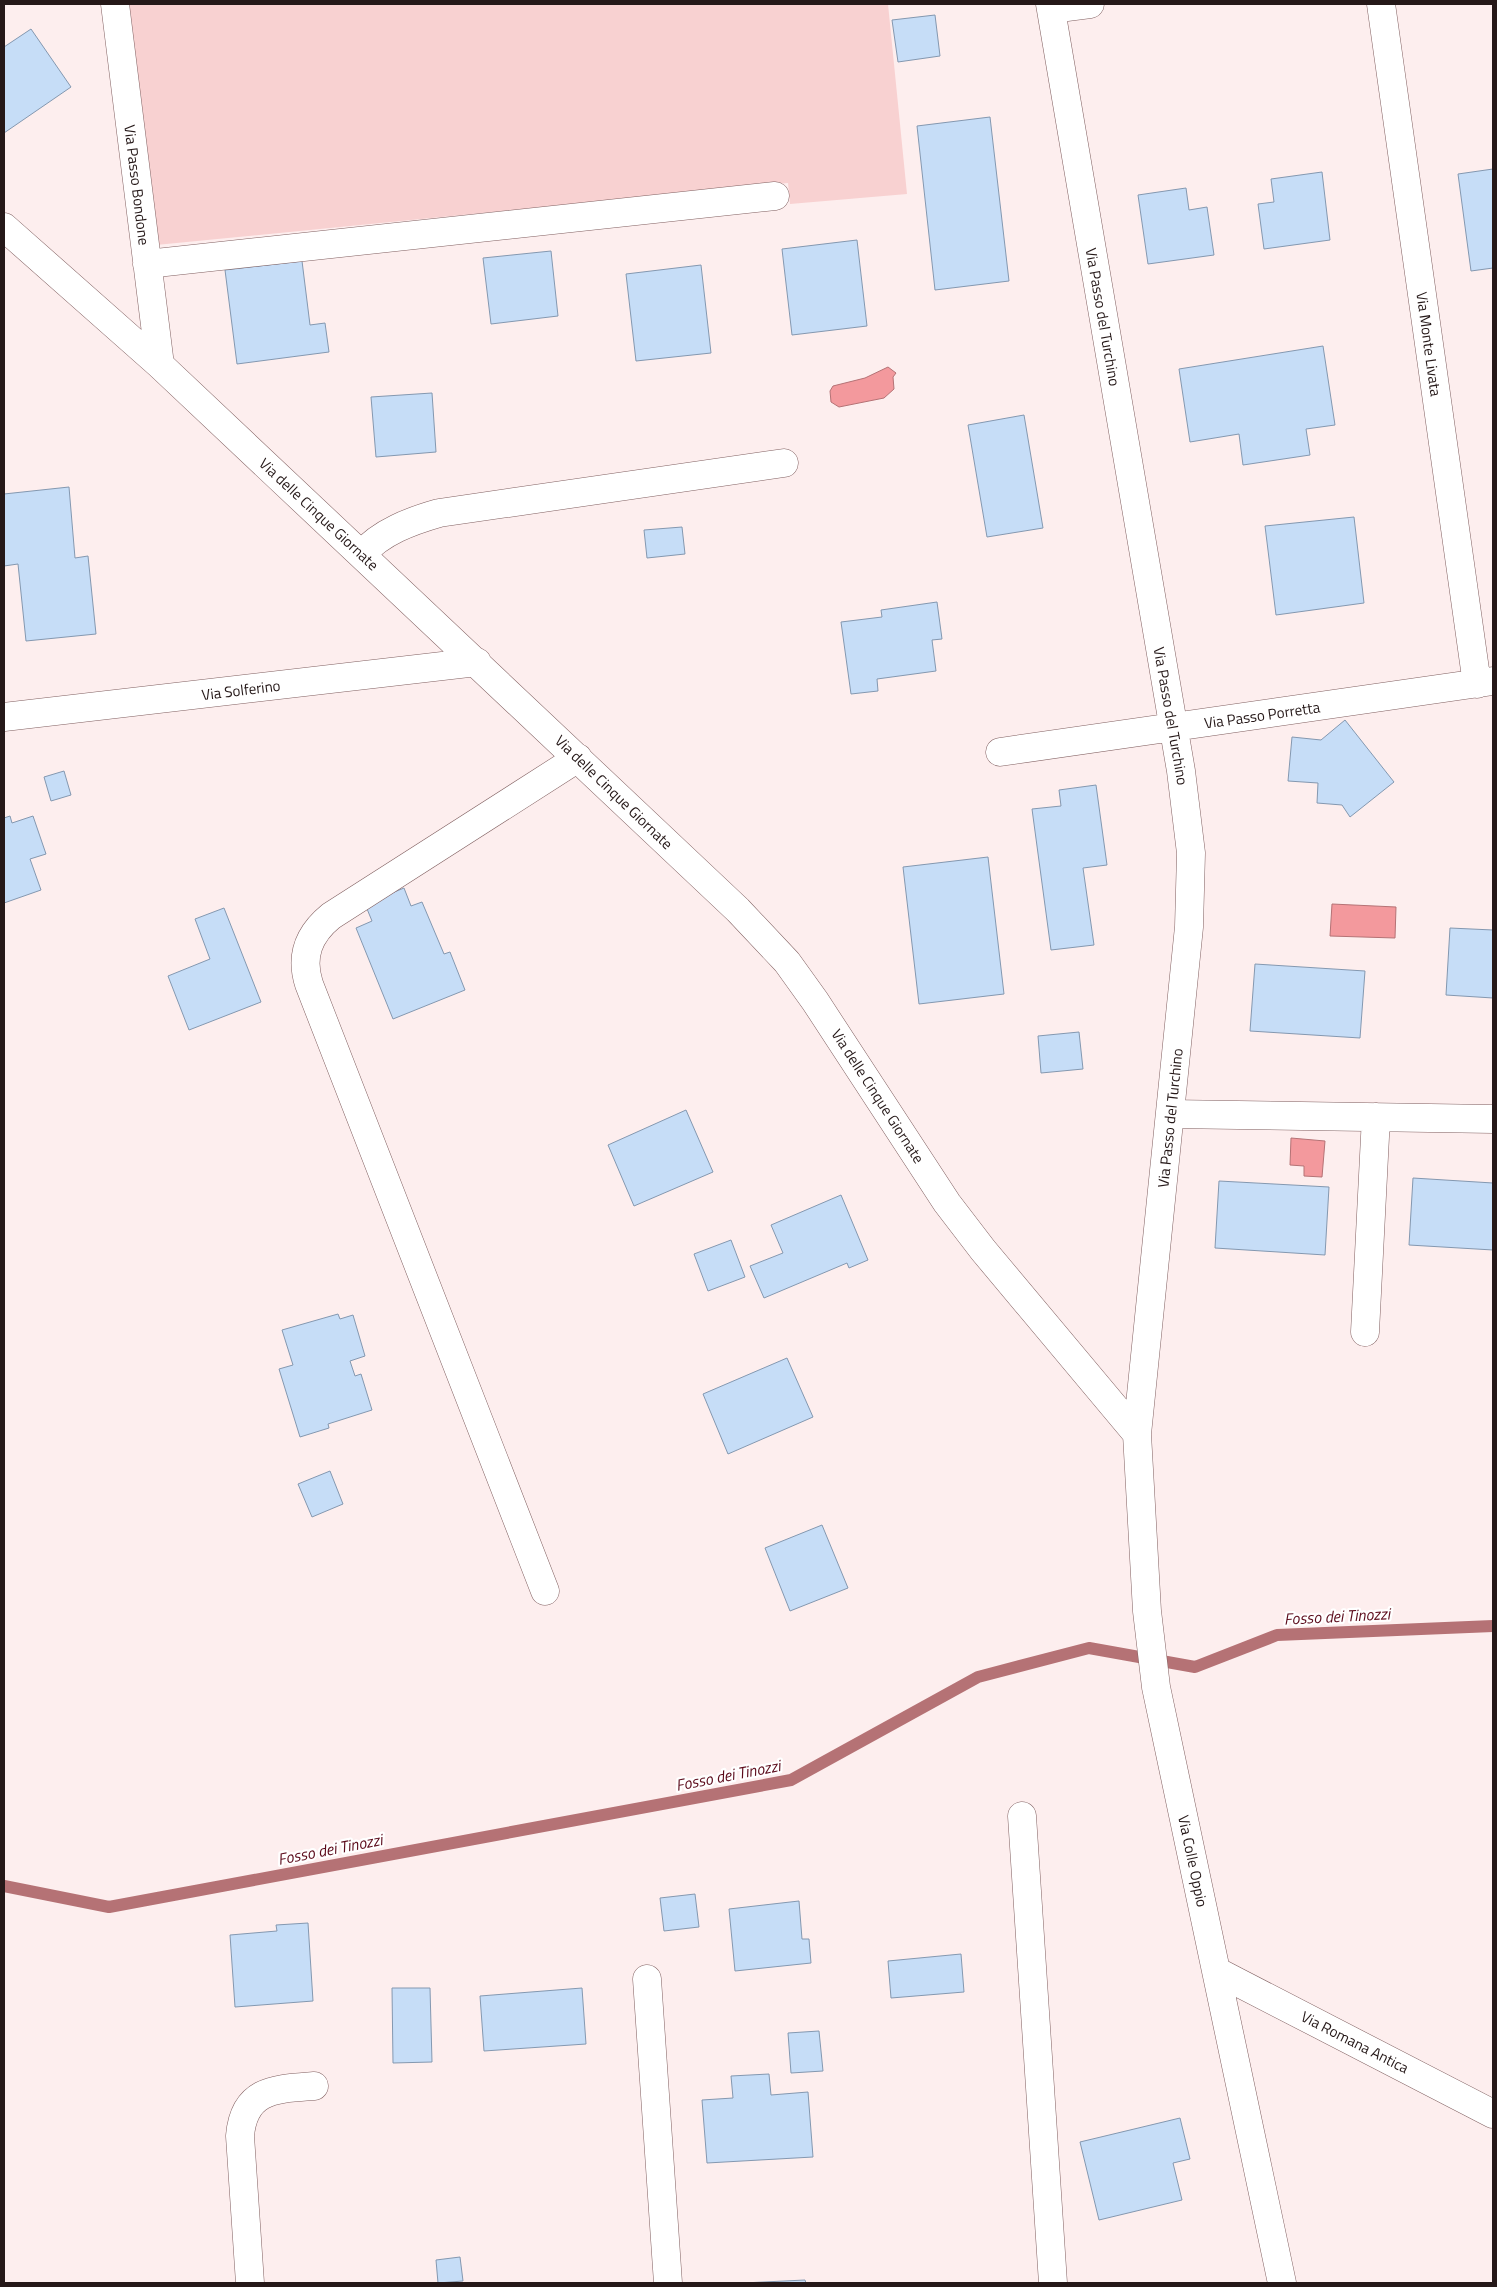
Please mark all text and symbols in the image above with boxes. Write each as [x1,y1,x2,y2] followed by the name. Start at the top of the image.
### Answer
[118,124,156,246] street label: Via Passo Bondone
[1080,246,1126,388] street label: Via Passo del Turchino
[1410,290,1448,398] street label: Via Monte Livata
[254,452,384,576] street label: Via delle Cinque Giornate
[1148,645,1194,787] street label: Via Passo del Turchino
[200,674,282,706] street label: Via Solferino
[1203,695,1322,735] street label: Via Passo Porretta
[550,729,678,855] street label: Via delle Cinque Giornate
[826,1024,930,1168] street label: Via delle Cinque Giornate
[1151,1047,1189,1189] street label: Via Passo del Turchino
[1283,1601,1392,1631] water label: Fosso dei Tinozzi
[674,1753,784,1797] water label: Fosso dei Tinozzi
[1172,1813,1214,1909] street label: Via Colle Oppio
[276,1827,386,1871] water label: Fosso dei Tinozzi
[1297,2005,1413,2079] street label: Via Romana Antica

